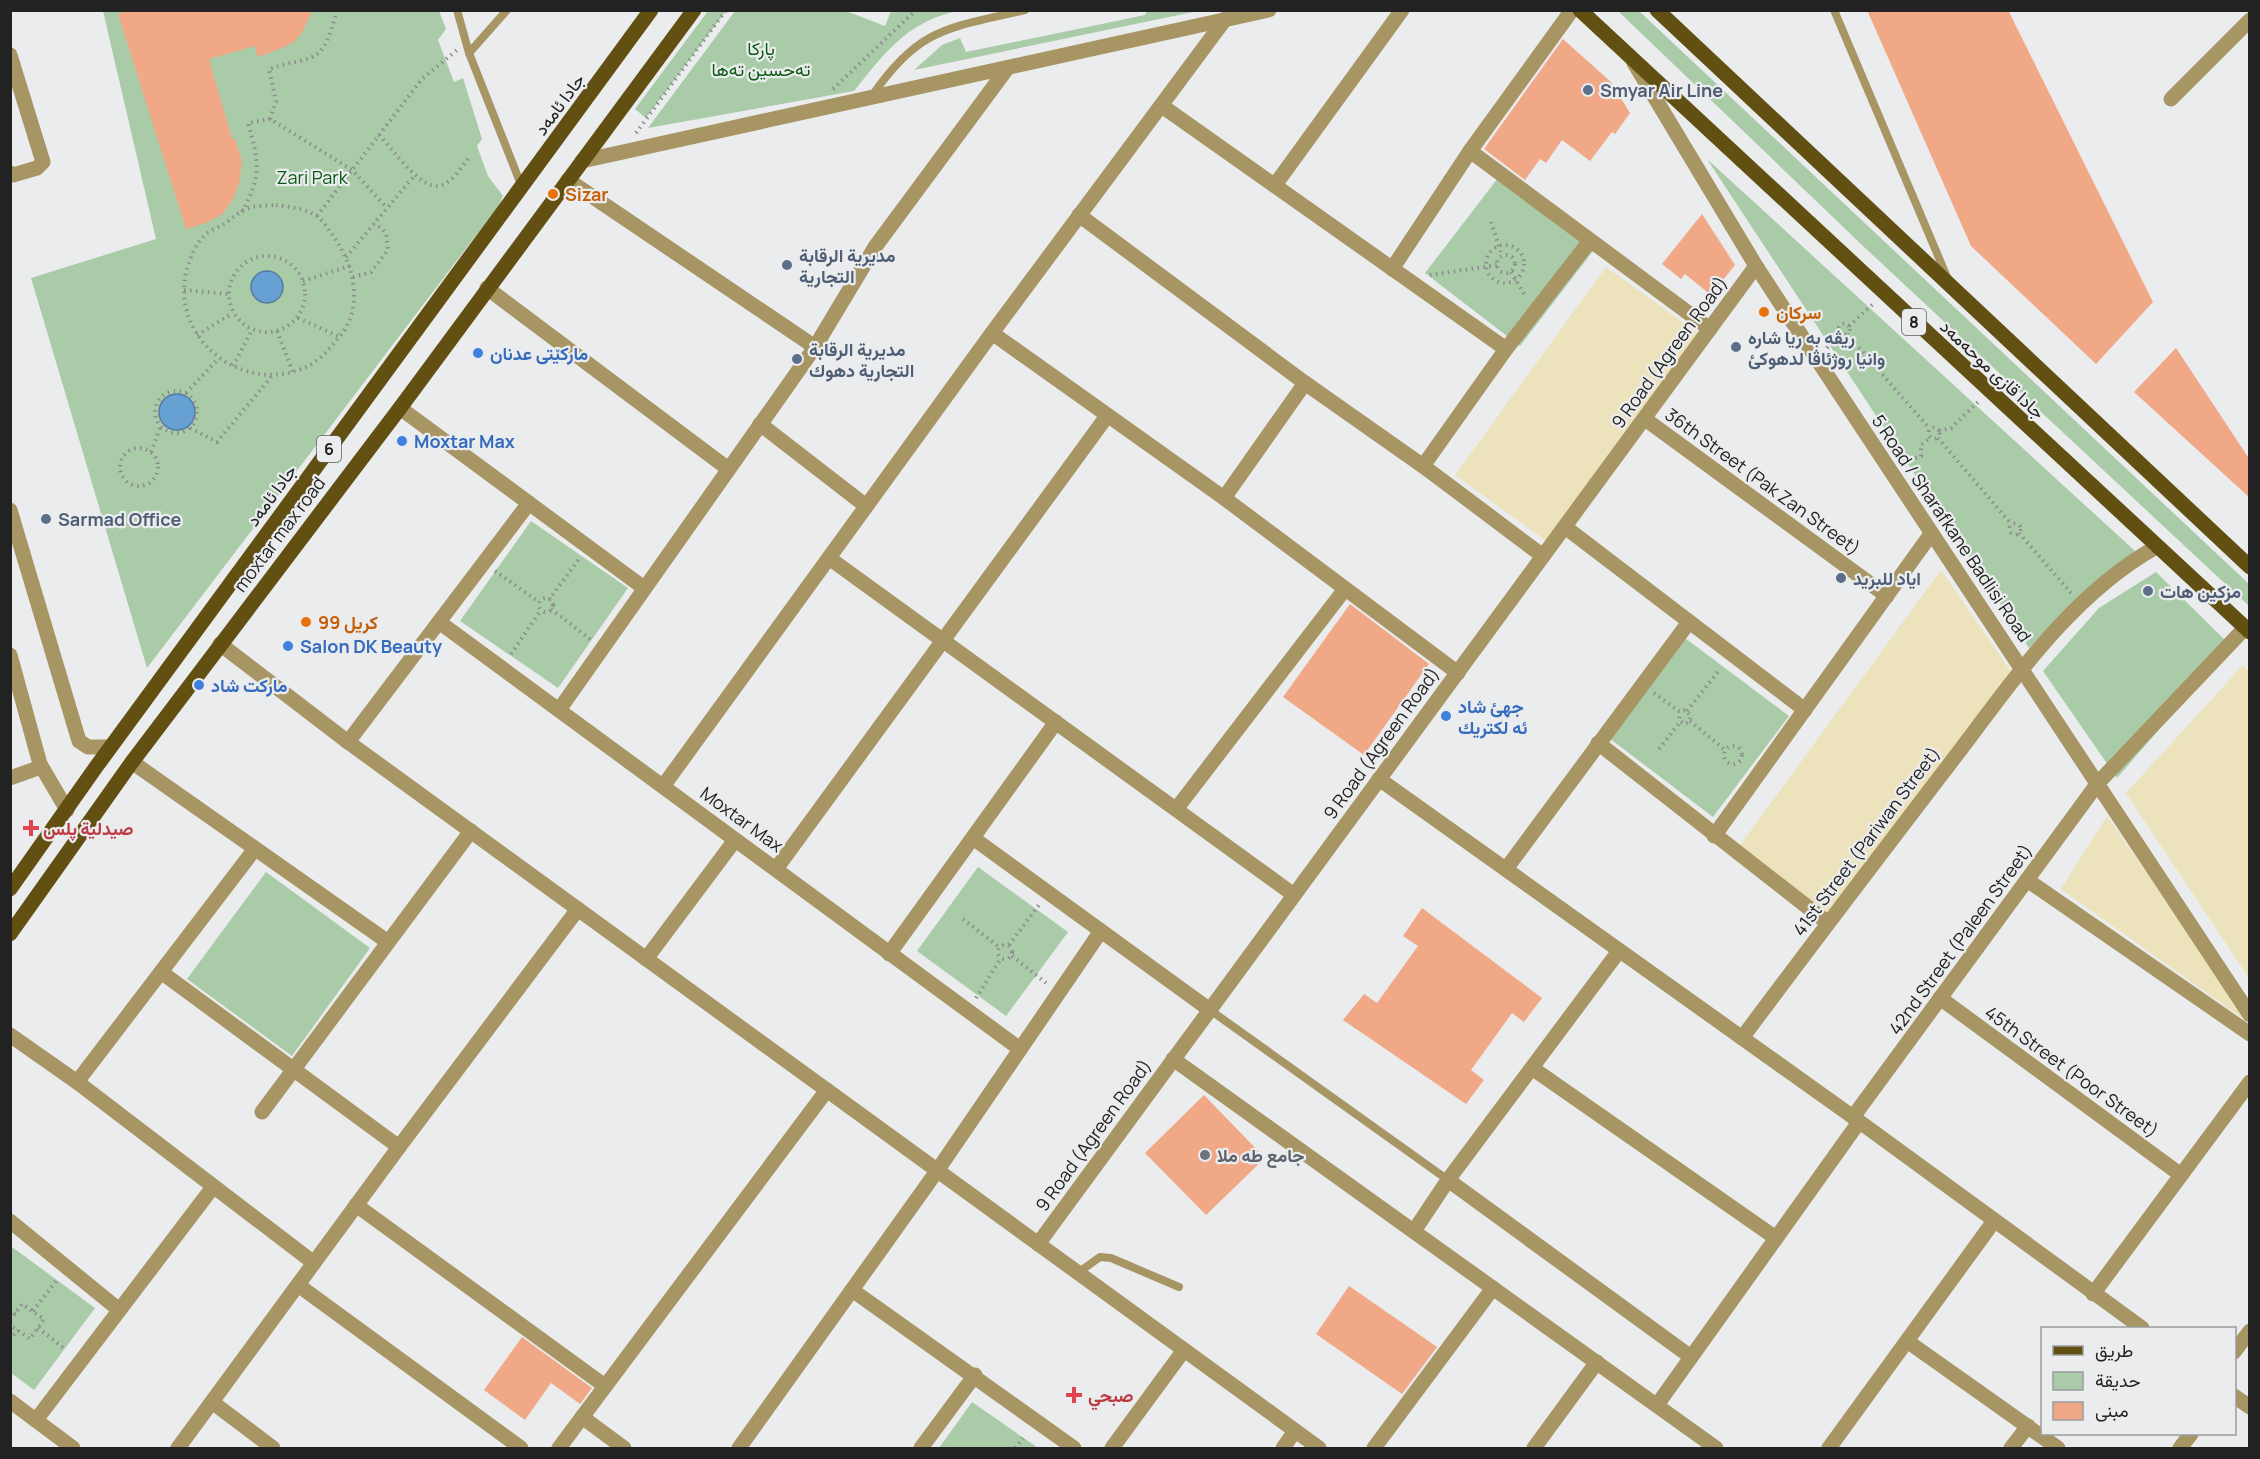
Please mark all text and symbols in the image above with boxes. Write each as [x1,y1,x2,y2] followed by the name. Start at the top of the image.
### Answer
[712,36,810,81] park label: پارکا تەحسین تەها
[528,68,590,140] street label: جادا ئامەد
[1600,78,1723,102] place label: Smyar Air Line
[1581,83,1595,97] marker: Smyar Air Line
[276,165,349,189] park label: Zari Park
[565,182,609,206] place label: Sizar
[546,187,560,201] marker: Sizar
[799,243,896,288] place label: مديرية الرقابة التجارية
[780,258,794,272] marker: مديرية الرقابة التجارية
[1606,271,1732,433] street label: 9 Road (Agreen Road)
[1776,300,1821,324] place label: سركان
[1757,305,1771,319] marker: سركان
[1902,309,1926,335] road number: 8
[1935,314,2051,424] street label: جادا قازی موحەمەد
[1748,325,1885,370] place label: ريڤه به ريا شاره وانيا روژئاڤا لدهوكئ
[809,337,914,382] place label: مديرية الرقابة التجارية دهوك
[1729,340,1743,354] marker: ريڤه به ريا شاره وانيا روژئاڤا لدهوكئ
[490,341,589,365] place label: مارکێتی عدنان
[471,346,485,360] marker: مارکێتی عدنان
[790,352,804,366] marker: مديرية الرقابة التجارية دهوك
[1661,402,1865,560] street label: 36th Street (Pak Zan Street)
[1867,410,2037,646] street label: 5 Road / Sharafkane Badlisi Road
[414,429,515,453] place label: Moxtar Max
[395,434,409,448] marker: Moxtar Max
[317,436,341,462] road number: 6
[240,459,302,531] street label: جادا ئامەد
[228,471,330,597] street label: moxtar max road
[58,507,181,531] place label: Sarmad Office
[39,512,53,526] marker: Sarmad Office
[1853,566,1921,590] place label: اياد للبريد
[1834,571,1848,585] marker: اياد للبريد
[2160,579,2241,603] place label: مزكين هات
[2141,584,2155,598] marker: مزكين هات
[318,610,378,634] place label: 99 كريل
[299,615,313,629] marker: 99 كريل
[300,634,442,658] place label: Salon DK Beauty
[281,639,295,653] marker: Salon DK Beauty
[1318,662,1444,824] street label: 9 Road (Agreen Road)
[211,673,288,697] place label: ماركت شاد
[192,678,206,692] marker: ماركت شاد
[1458,694,1527,739] place label: جهئ شاد ئه لكتريك
[1439,709,1453,723] marker: جهئ شاد ئه لكتريك
[1787,741,1945,941] street label: 41st Street (Pariwan Street)
[696,781,789,858] street label: Moxtar Max
[43,816,134,841] place label: صيدلية پلس
[24,821,38,835] marker: صيدلية پلس
[1883,839,2037,1039] street label: 42nd Street (Paleen Street)
[1980,1000,2164,1142] street label: 45th Street (Poor Street)
[1030,1054,1156,1216] street label: 9 Road (Agreen Road)
[1217,1143,1304,1168] place label: جامع طه ملا
[1198,1148,1212,1162] marker: جامع طه ملا
[2041,1327,2236,1435] legend
[2095,1338,2133,1362] text: طريق
[2095,1368,2141,1392] text: حديقة
[1088,1383,1134,1411] place label: صبحي
[1065,1386,1083,1404] marker: صبحي
[2095,1398,2129,1422] text: مبنى

